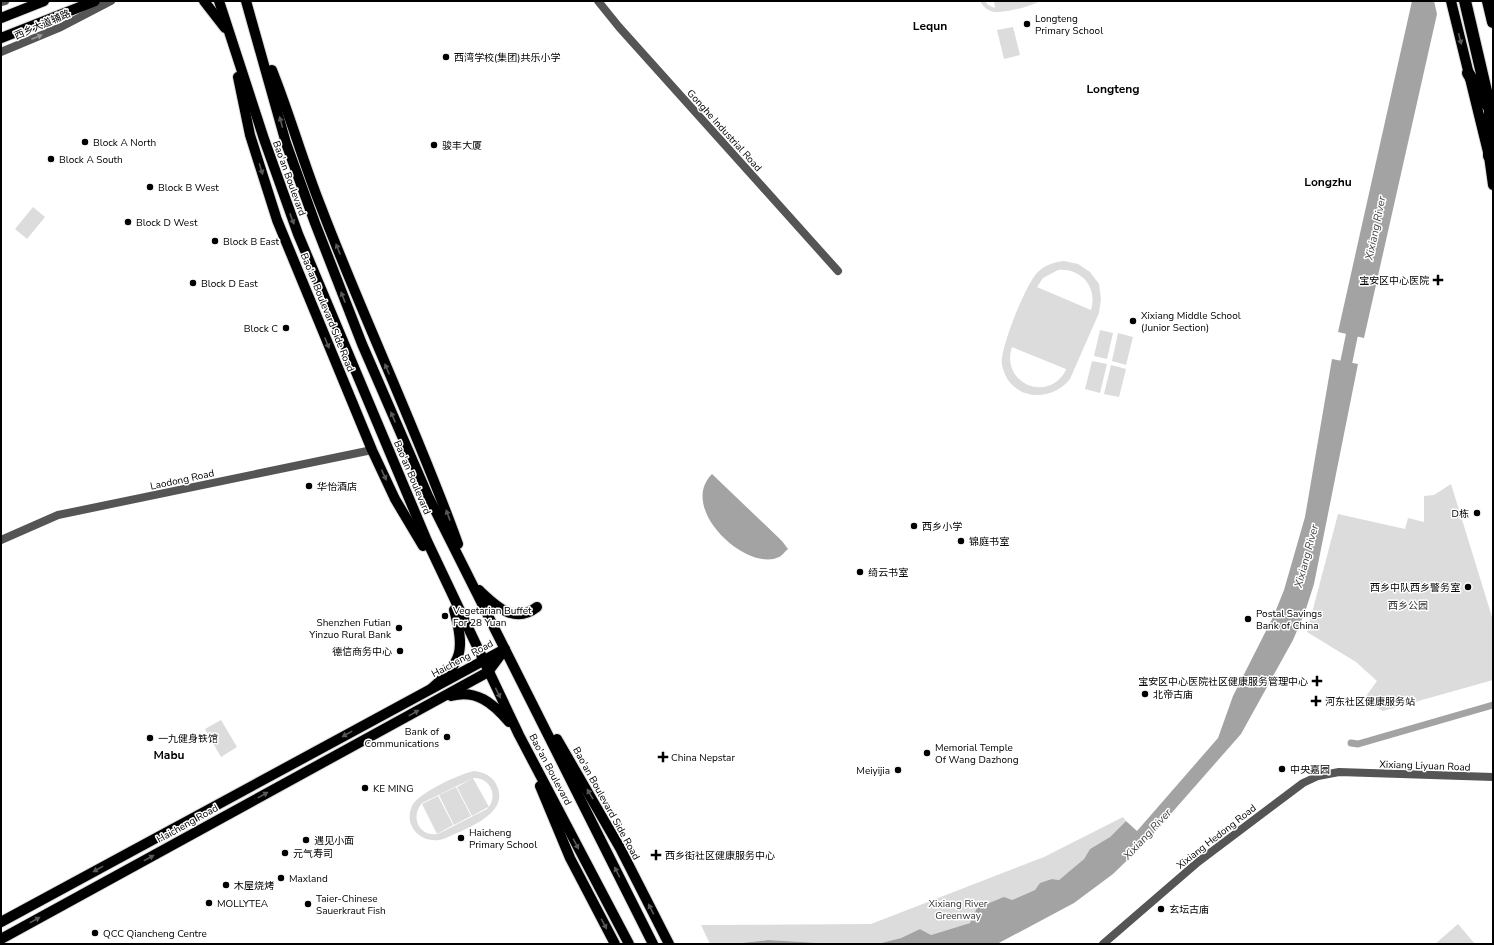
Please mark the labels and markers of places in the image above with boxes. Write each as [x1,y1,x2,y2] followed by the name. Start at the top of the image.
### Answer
[1035,12,1103,38] place label: Longteng Primary School
[1022,19,1032,29] marker: Longteng Primary School
[454,51,560,65] place label: 西湾学校(集团)共乐小学
[441,52,451,62] marker: 西湾学校(集团)共乐小学
[93,136,156,150] place label: Block A North
[80,137,90,147] marker: Block A North
[442,139,482,153] place label: 骏丰大厦
[429,140,439,150] marker: 骏丰大厦
[59,153,123,167] place label: Block A South
[46,154,56,164] marker: Block A South
[158,181,219,195] place label: Block B West
[145,182,155,192] marker: Block B West
[136,216,198,230] place label: Block D West
[123,217,133,227] marker: Block D West
[223,235,280,249] place label: Block B East
[210,236,220,246] marker: Block B East
[1359,274,1429,288] place label: 宝安区中心医院
[1432,274,1444,286] marker: 宝安区中心医院
[201,277,258,291] place label: Block D East
[188,278,198,288] marker: Block D East
[1141,309,1241,335] place label: Xixiang Middle School (Junior Section)
[1128,316,1138,326] marker: Xixiang Middle School (Junior Section)
[244,322,278,336] place label: Block C
[281,323,291,333] marker: Block C
[317,480,357,494] place label: 华怡酒店
[304,481,314,491] marker: 华怡酒店
[1452,507,1469,521] place label: D栋
[1472,508,1482,518] marker: D栋
[922,520,962,534] place label: 西乡小学
[909,521,919,531] marker: 西乡小学
[969,535,1009,549] place label: 锦庭书室
[956,536,966,546] marker: 锦庭书室
[868,566,908,580] place label: 绮云书室
[855,567,865,577] marker: 绮云书室
[1370,581,1460,595] place label: 西乡中队西乡警务室
[1463,582,1473,592] marker: 西乡中队西乡警务室
[452,604,532,630] place label: Vegetarian Buffet For 28 Yuan
[1256,607,1322,633] place label: Postal Savings Bank of China
[440,611,450,621] marker: Vegetarian Buffet For 28 Yuan
[1243,614,1253,624] marker: Postal Savings Bank of China
[308,616,392,642] place label: Shenzhen Futian Yinzuo Rural Bank
[394,623,404,633] marker: Shenzhen Futian Yinzuo Rural Bank
[332,645,392,659] place label: 德信商务中心
[395,646,405,656] marker: 德信商务中心
[1138,675,1308,689] place label: 宝安区中心医院社区健康服务管理中心
[1311,675,1323,687] marker: 宝安区中心医院社区健康服务管理中心
[1153,688,1193,702] place label: 北帝古庙
[1140,689,1150,699] marker: 北帝古庙
[1310,695,1322,707] marker: 河东社区健康服务站
[1325,695,1415,709] place label: 河东社区健康服务站
[365,725,440,751] place label: Bank of Communications
[158,732,218,746] place label: 一九健身铁馆
[442,732,452,742] marker: Bank of Communications
[145,733,155,743] marker: 一九健身铁馆
[935,741,1019,767] place label: Memorial Temple Of Wang Dazhong
[922,748,932,758] marker: Memorial Temple Of Wang Dazhong
[671,751,735,765] place label: China Nepstar
[658,752,668,762] marker: China Nepstar
[1290,763,1330,777] place label: 中央嘉园
[856,764,890,778] place label: Meiyijia
[1277,764,1287,774] marker: 中央嘉园
[893,765,903,775] marker: Meiyijia
[373,782,413,796] place label: KE MING
[360,783,370,793] marker: KE MING
[469,826,537,852] place label: Haicheng Primary School
[456,833,466,843] marker: Haicheng Primary School
[314,834,354,848] place label: 遇见小面
[301,835,311,845] marker: 遇见小面
[293,847,333,861] place label: 元气寿司
[280,848,290,858] marker: 元气寿司
[650,849,662,861] marker: 西乡街社区健康服务中心
[665,849,775,863] place label: 西乡街社区健康服务中心
[289,872,328,886] place label: Maxland
[276,873,286,883] marker: Maxland
[234,879,274,893] place label: 木屋烧烤
[221,880,231,890] marker: 木屋烧烤
[316,892,386,918] place label: Taier-Chinese Sauerkraut Fish
[217,897,269,911] place label: MOLLYTEA
[204,898,214,908] marker: MOLLYTEA
[303,899,313,909] marker: Taier-Chinese Sauerkraut Fish
[1169,903,1209,917] place label: 玄坛古庙
[1156,904,1166,914] marker: 玄坛古庙
[103,927,207,941] place label: QCC Qiancheng Centre
[90,928,100,938] marker: QCC Qiancheng Centre

